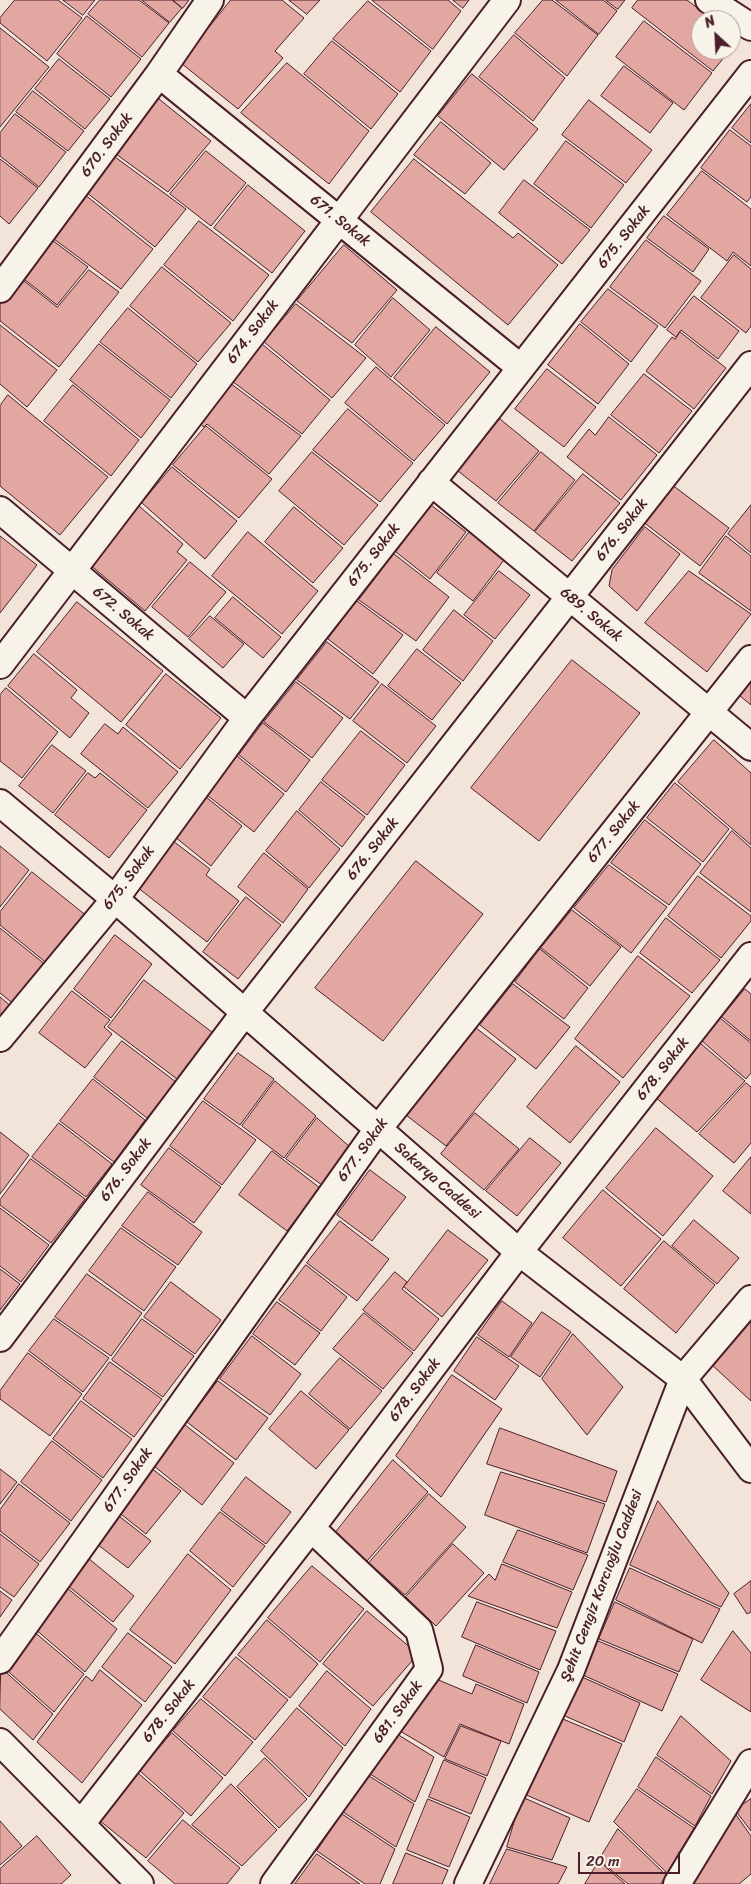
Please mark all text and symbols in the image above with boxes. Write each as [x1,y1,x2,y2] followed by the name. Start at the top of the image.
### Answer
[700,8,720,35] text: N
[691,10,741,60] north arrow
[77,109,137,181] street label: 670. Sokak
[306,191,374,251] street label: 671. Sokak
[594,202,654,272] street label: 675. Sokak
[223,296,283,368] street label: 674. Sokak
[592,495,652,565] street label: 676. Sokak
[344,520,404,590] street label: 675. Sokak
[89,583,157,645] street label: 672. Sokak
[556,584,626,646] street label: 689. Sokak
[584,797,644,867] street label: 677. Sokak
[343,814,403,884] street label: 676. Sokak
[99,843,159,913] street label: 675. Sokak
[633,1034,693,1104] street label: 678. Sokak
[334,1115,392,1185] street label: 677. Sokak
[96,1135,156,1205] street label: 676. Sokak
[390,1139,484,1223] street label: Sakarya Caddesi
[385,1355,445,1425] street label: 678. Sokak
[99,1444,157,1516] street label: 677. Sokak
[557,1488,647,1684] street label: Şehit Cengiz Karcıoğlu Caddesi
[139,1676,199,1746] street label: 678. Sokak
[369,1677,427,1747] street label: 681. Sokak
[581,1842,684,1874] scale bar
[586,1848,620,1874] text: 20 m

